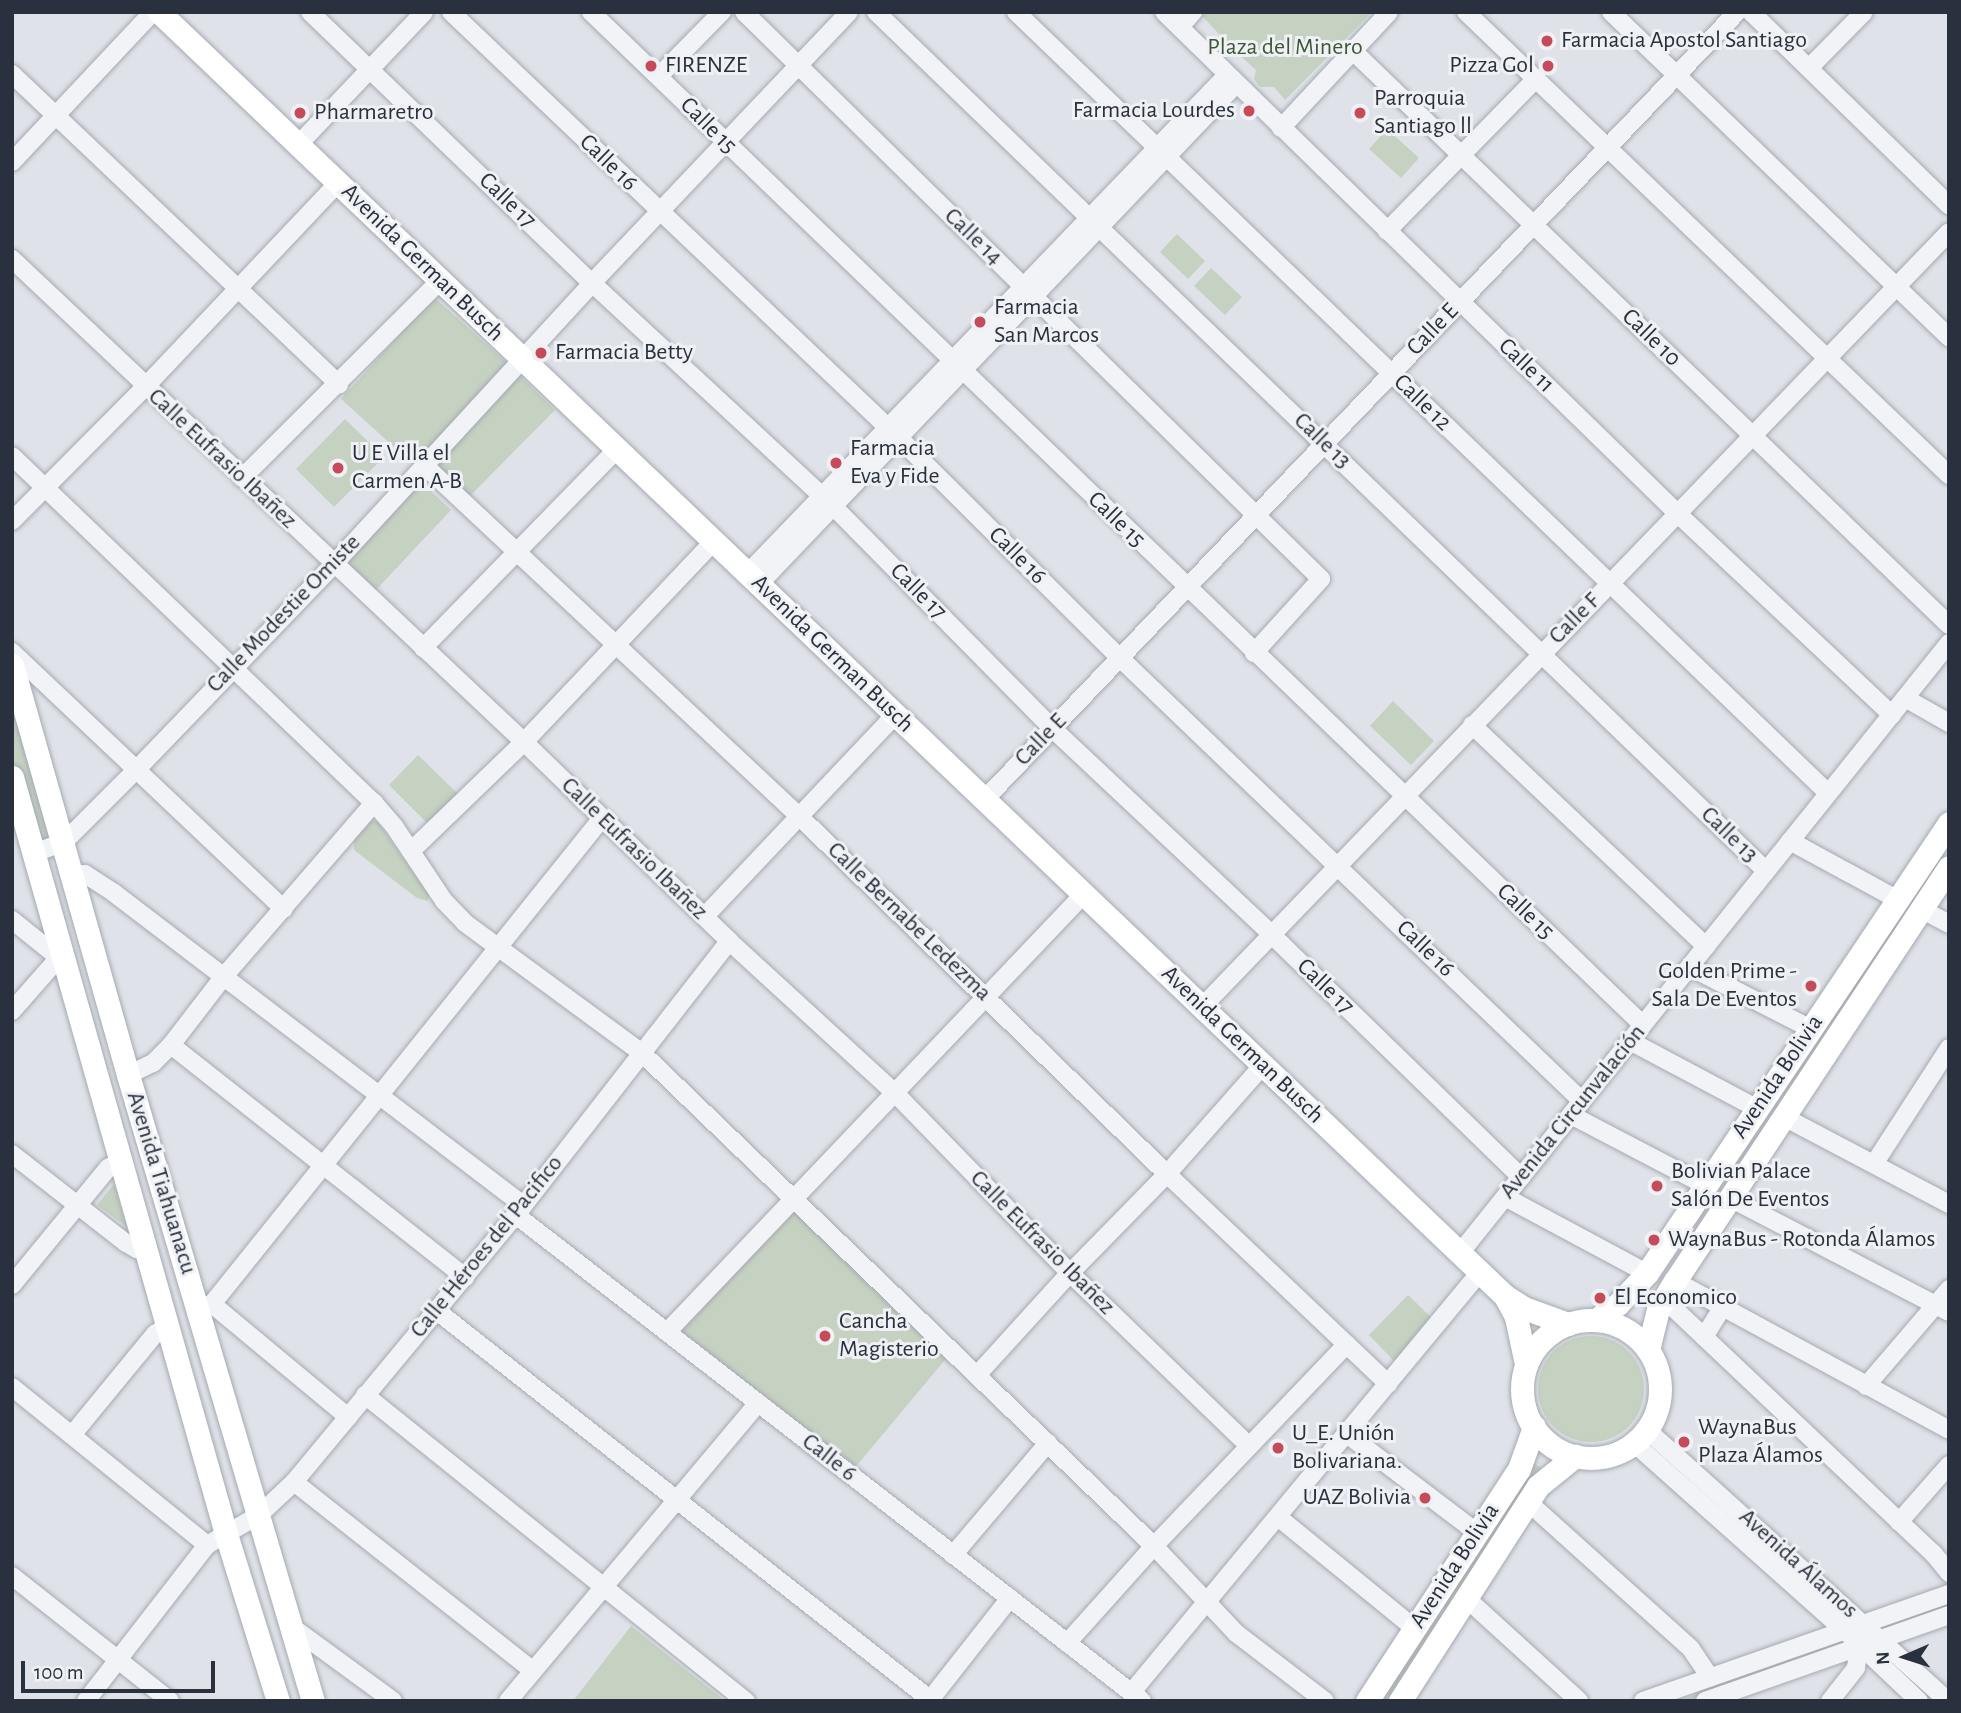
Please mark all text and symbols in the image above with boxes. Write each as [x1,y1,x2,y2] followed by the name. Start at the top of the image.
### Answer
[1561,27,1807,55] place label: Farmacia Apostol Santiago
[1539,33,1555,49] marker: Farmacia Apostol Santiago
[1207,34,1363,62] park label: Plaza del Minero
[665,52,747,80] place label: FIRENZE
[1449,52,1534,80] place label: Pizza Gol
[643,58,659,74] marker: FIRENZE
[1540,58,1556,74] marker: Pizza Gol
[1374,85,1472,141] place label: Parroquia Santiago ll
[674,92,742,160] street label: Calle 15
[1073,97,1235,125] place label: Farmacia Lourdes
[314,99,434,127] place label: Pharmaretro
[1241,103,1257,119] marker: Farmacia Lourdes
[292,105,308,121] marker: Pharmaretro
[1352,105,1368,121] marker: Parroquia Santiago ll
[573,128,643,198] street label: Calle 16
[472,167,542,235] street label: Calle 17
[335,178,509,348] street label: Avenida German Busch
[938,202,1008,272] street label: Calle 14
[994,294,1099,350] place label: Farmacia San Marcos
[1401,298,1465,362] street label: Calle E
[1615,303,1687,373] street label: Calle 10
[972,314,988,330] marker: Farmacia San Marcos
[1492,332,1560,400] street label: Calle 11
[555,339,693,367] place label: Farmacia Betty
[533,345,549,361] marker: Farmacia Betty
[1387,368,1457,438] street label: Calle 12
[142,383,302,535] street label: Calle Eufrasio Ibañez
[1287,407,1357,475] street label: Calle 13
[850,435,940,491] place label: Farmacia Eva y Fide
[352,440,462,496] place label: U E Villa el Carmen A-B
[828,455,844,471] marker: Farmacia Eva y Fide
[330,460,346,476] marker: U E Villa el Carmen A-B
[1081,486,1151,554] street label: Calle 15
[982,521,1052,591] street label: Calle 16
[201,529,367,699] street label: Calle Modestie Omiste
[884,558,952,626] street label: Calle 17
[745,569,919,739] street label: Avenida German Busch
[1543,587,1607,651] street label: Calle F
[1009,708,1073,772] street label: Calle E
[555,772,713,926] street label: Calle Eufrasio Ibañez
[1694,801,1764,869] street label: Calle 13
[821,836,997,1008] street label: Calle Bernabe Ledezma
[1490,878,1560,946] street label: Calle 15
[1390,914,1460,984] street label: Calle 16
[1290,953,1360,1021] street label: Calle 17
[1651,958,1797,1014] place label: Golden Prime - Sala De Eventos
[1155,960,1329,1130] street label: Avenida German Busch
[1803,978,1819,994] marker: Golden Prime - Sala De Eventos
[1726,1010,1830,1144] street label: Avenida Bolivia
[1494,1019,1652,1205] street label: Avenida Circunvalación
[120,1088,202,1278] street label: Avenida Tiahuanacu
[405,1150,569,1344] street label: Calle Héroes del Pacifico
[1671,1158,1829,1214] place label: Bolivian Palace Salón De Eventos
[964,1165,1120,1321] street label: Calle Eufrasio Ibañez
[1649,1178,1665,1194] marker: Bolivian Palace Salón De Eventos
[1668,1226,1935,1254] place label: WaynaBus - Rotonda Álamos
[1646,1232,1662,1248] marker: WaynaBus - Rotonda Álamos
[1614,1284,1737,1312] place label: El Economico
[1592,1290,1608,1306] marker: El Economico
[839,1308,939,1364] place label: Cancha Magisterio
[817,1328,833,1344] marker: Cancha Magisterio
[1698,1414,1823,1470] place label: WaynaBus Plaza Álamos
[1292,1420,1402,1476] place label: U_E. Unión Bolivariana.
[796,1428,862,1488] street label: Calle 6
[1676,1434,1692,1450] marker: WaynaBus Plaza Álamos
[1270,1440,1286,1456] marker: U_E. Unión Bolivariana.
[1303,1484,1411,1512] place label: UAZ Bolivia
[1417,1490,1433,1506] marker: UAZ Bolivia
[1404,1498,1506,1634] street label: Avenida Bolivia
[1732,1503,1864,1625] street label: Avenida Álamos
[1870,1622,1940,1692] north arrow
[24,1646,219,1690] scale bar
[1874,1651,1893,1665] text: N
[34,1662,84,1683] text: 100 m

